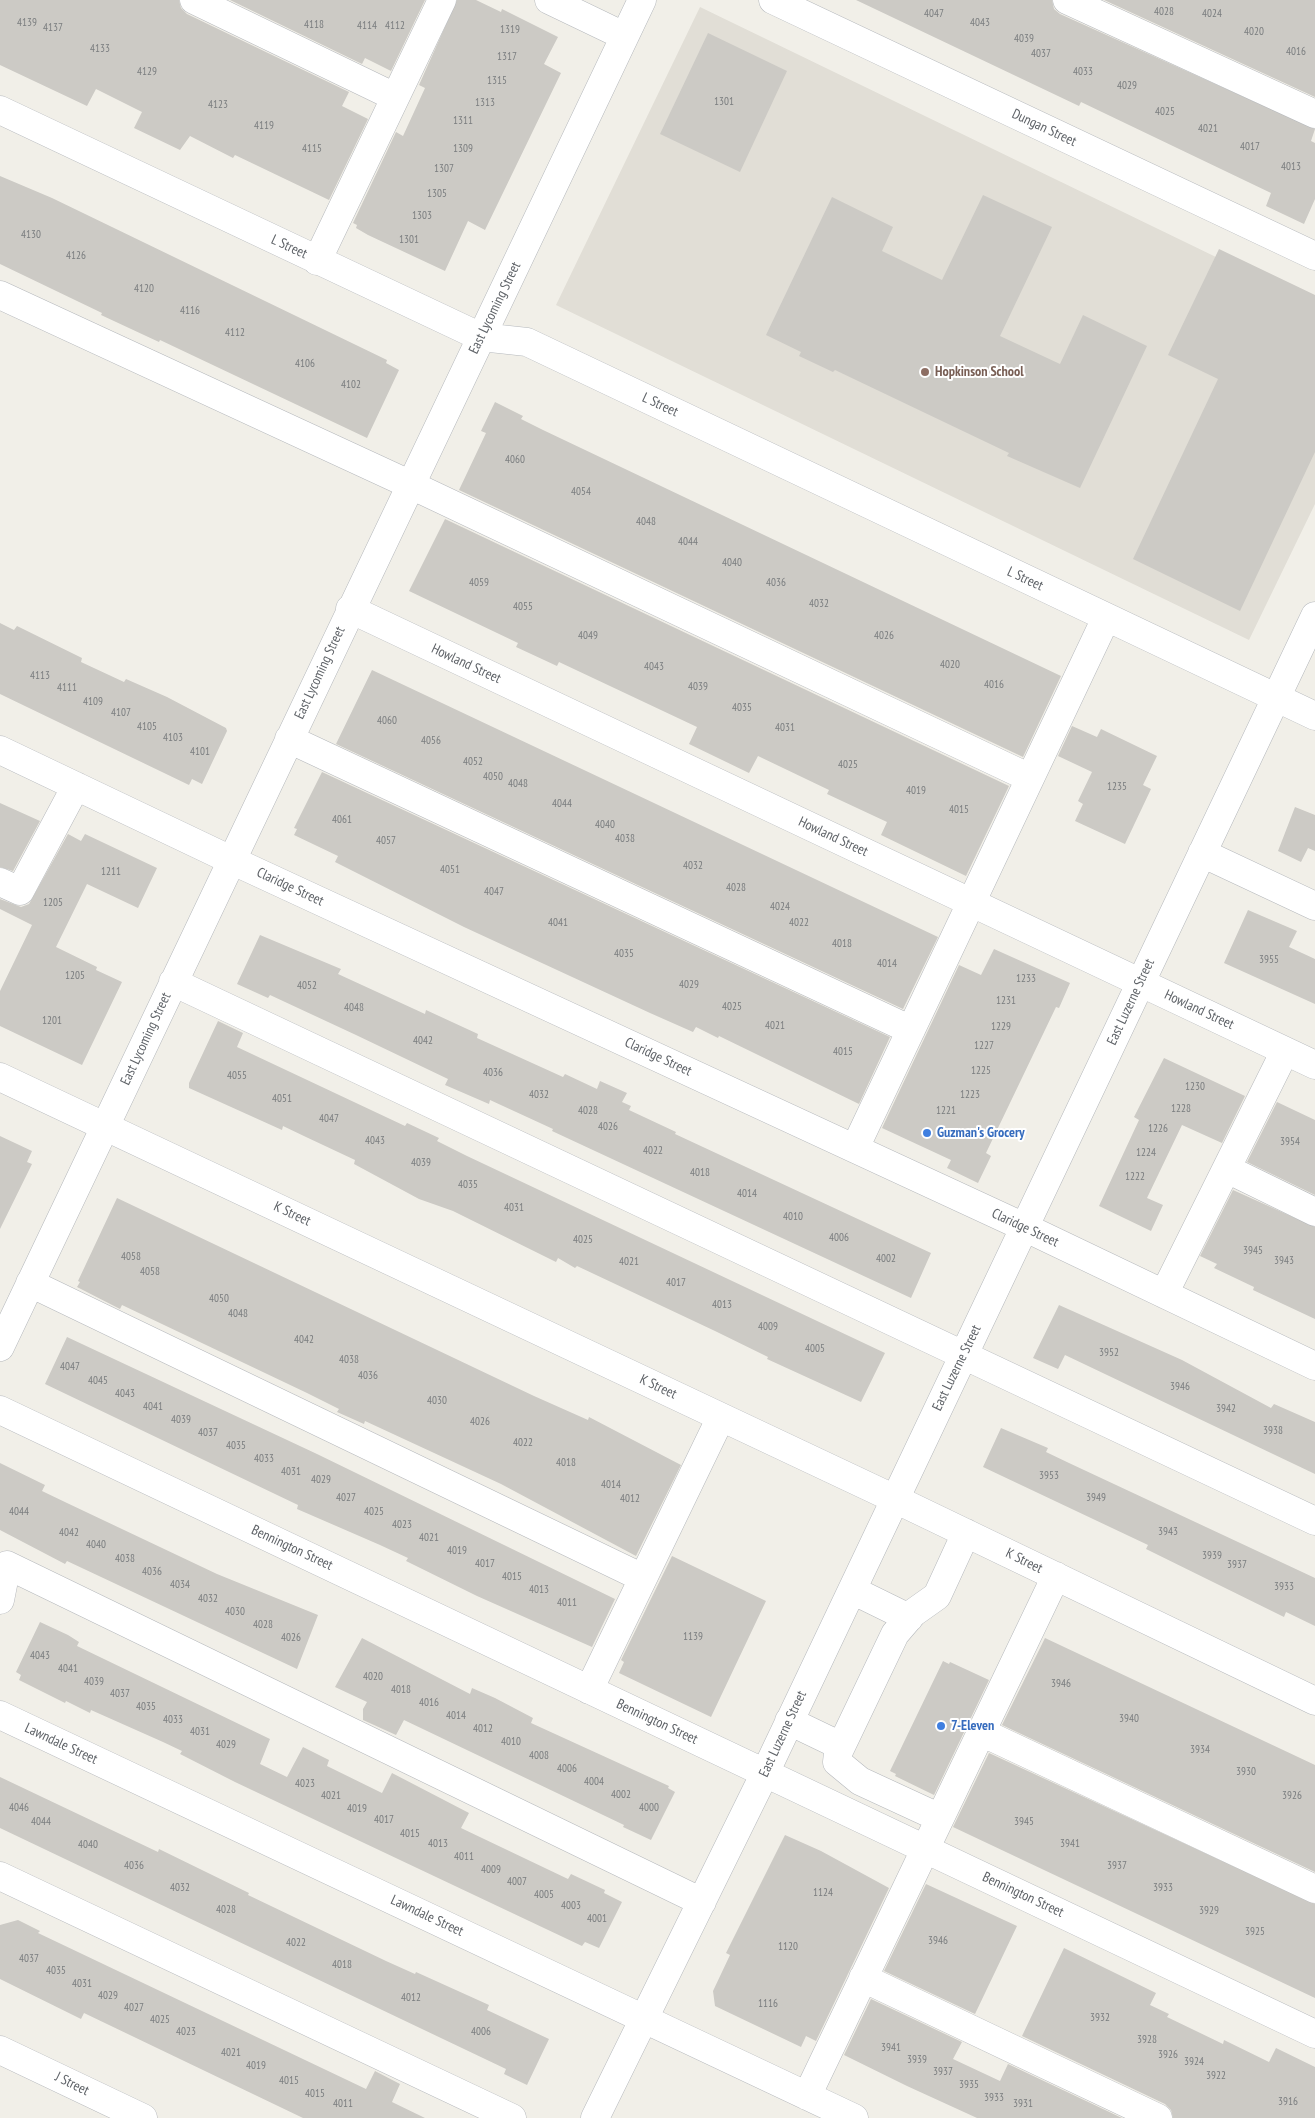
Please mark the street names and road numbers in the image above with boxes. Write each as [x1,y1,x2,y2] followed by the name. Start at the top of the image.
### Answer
[1009,106,1079,150] street label: Dungan Street
[268,231,310,263] street label: L Street
[465,259,525,357] street label: East Lycoming Street
[639,389,681,421] street label: L Street
[1004,563,1046,595] street label: L Street
[291,624,349,722] street label: East Lycoming Street
[429,641,503,687] street label: Howland Street
[796,814,870,860] street label: Howland Street
[254,864,326,910] street label: Claridge Street
[1104,956,1158,1048] street label: East Luzerne Street
[1162,987,1236,1033] street label: Howland Street
[117,990,175,1088] street label: East Lycoming Street
[622,1034,694,1080] street label: Claridge Street
[271,1198,313,1230] street label: K Street
[989,1205,1061,1251] street label: Claridge Street
[929,1322,985,1414] street label: East Luzerne Street
[637,1371,679,1403] street label: K Street
[249,1522,335,1574] street label: Bennington Street
[1003,1545,1045,1577] street label: K Street
[756,1688,810,1780] street label: East Luzerne Street
[614,1696,700,1748] street label: Bennington Street
[22,1720,100,1768] street label: Lawndale Street
[980,1869,1066,1921] street label: Bennington Street
[388,1892,466,1940] street label: Lawndale Street
[52,2069,92,2099] street label: J Street

